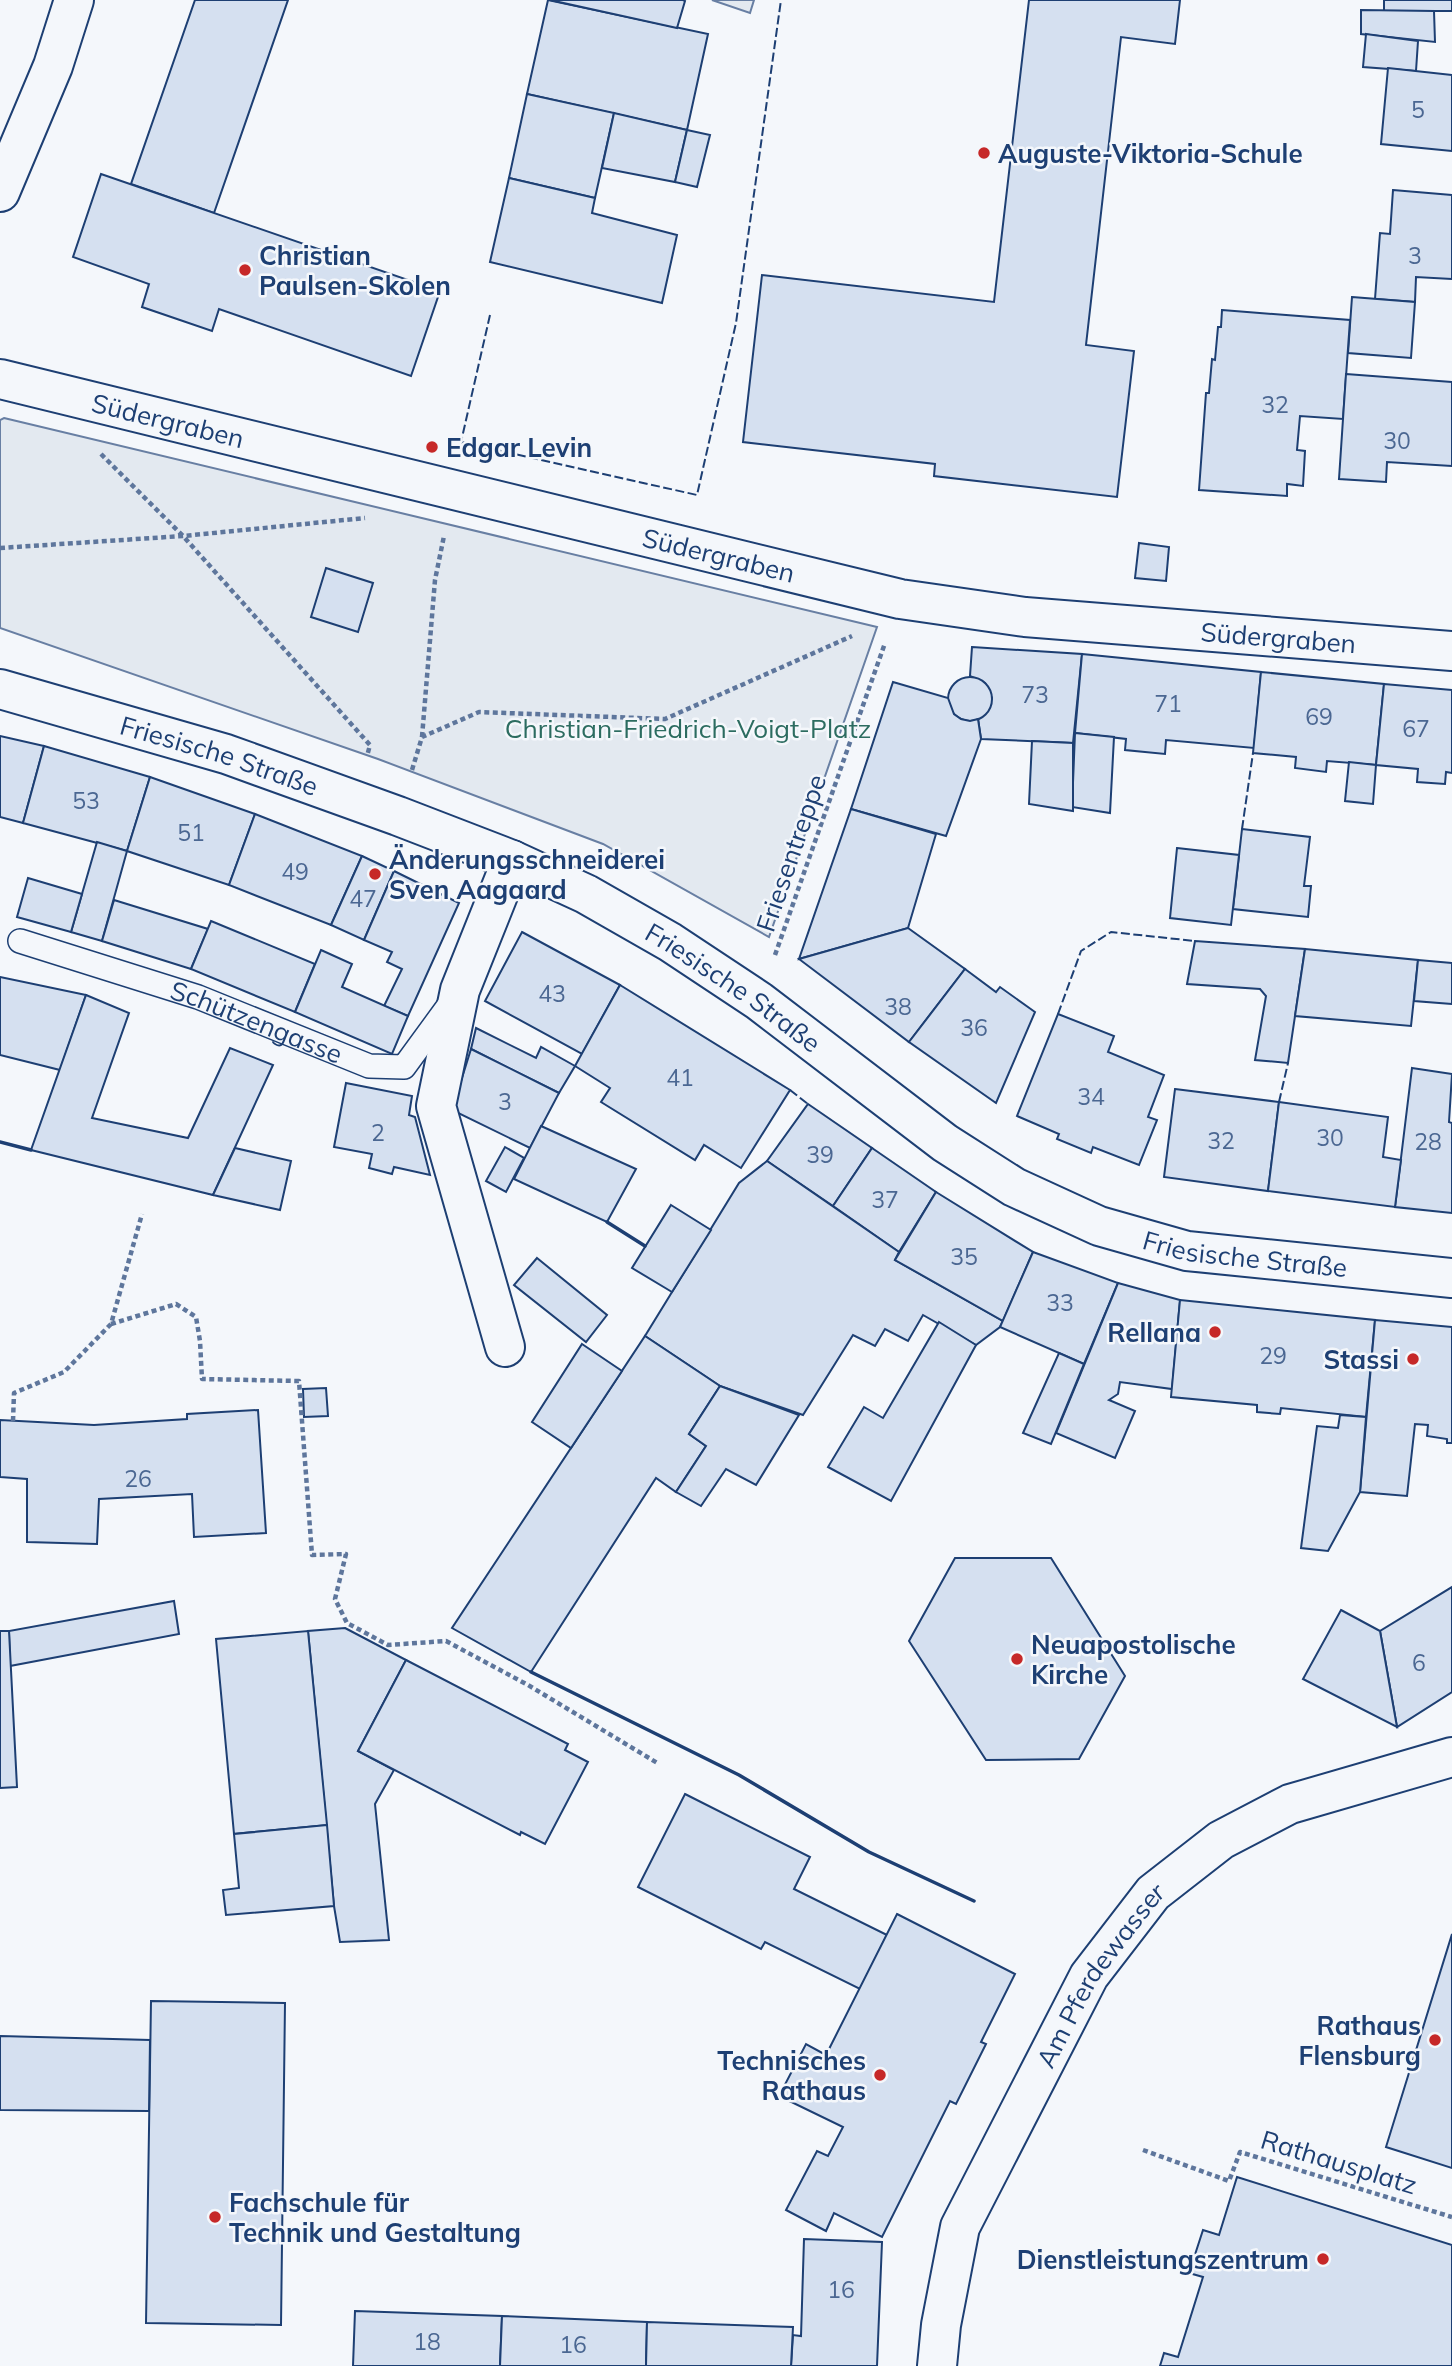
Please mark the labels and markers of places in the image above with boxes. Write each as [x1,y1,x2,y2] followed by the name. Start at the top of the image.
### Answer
[998,137,1303,170] place label: Auguste-Viktoria-Schule
[976,145,992,161] marker: Auguste-Viktoria-Schule
[259,239,451,302] place label: Christian Paulsen-Skolen
[237,262,253,278] marker: Christian Paulsen-Skolen
[446,431,592,464] place label: Edgar Levin
[424,439,440,455] marker: Edgar Levin
[389,843,665,906] place label: Änderungsschneiderei Sven Aagaard
[367,866,383,882] marker: Änderungsschneiderei Sven Aagaard
[1107,1316,1201,1349] place label: Rellana
[1207,1324,1223,1340] marker: Rellana
[1324,1343,1399,1376] place label: Stassi
[1405,1351,1421,1367] marker: Stassi
[1031,1628,1236,1691] place label: Neuapostolische Kirche
[1009,1651,1025,1667] marker: Neuapostolische Kirche
[1299,2009,1421,2072] place label: Rathaus Flensburg
[1427,2032,1443,2048] marker: Rathaus Flensburg
[717,2044,866,2107] place label: Technisches Rathaus
[872,2067,888,2083] marker: Technisches Rathaus
[229,2186,521,2249] place label: Fachschule für Technik und Gestaltung
[207,2209,223,2225] marker: Fachschule für Technik und Gestaltung
[1017,2243,1309,2276] place label: Dienstleistungszentrum
[1315,2251,1331,2267] marker: Dienstleistungszentrum

